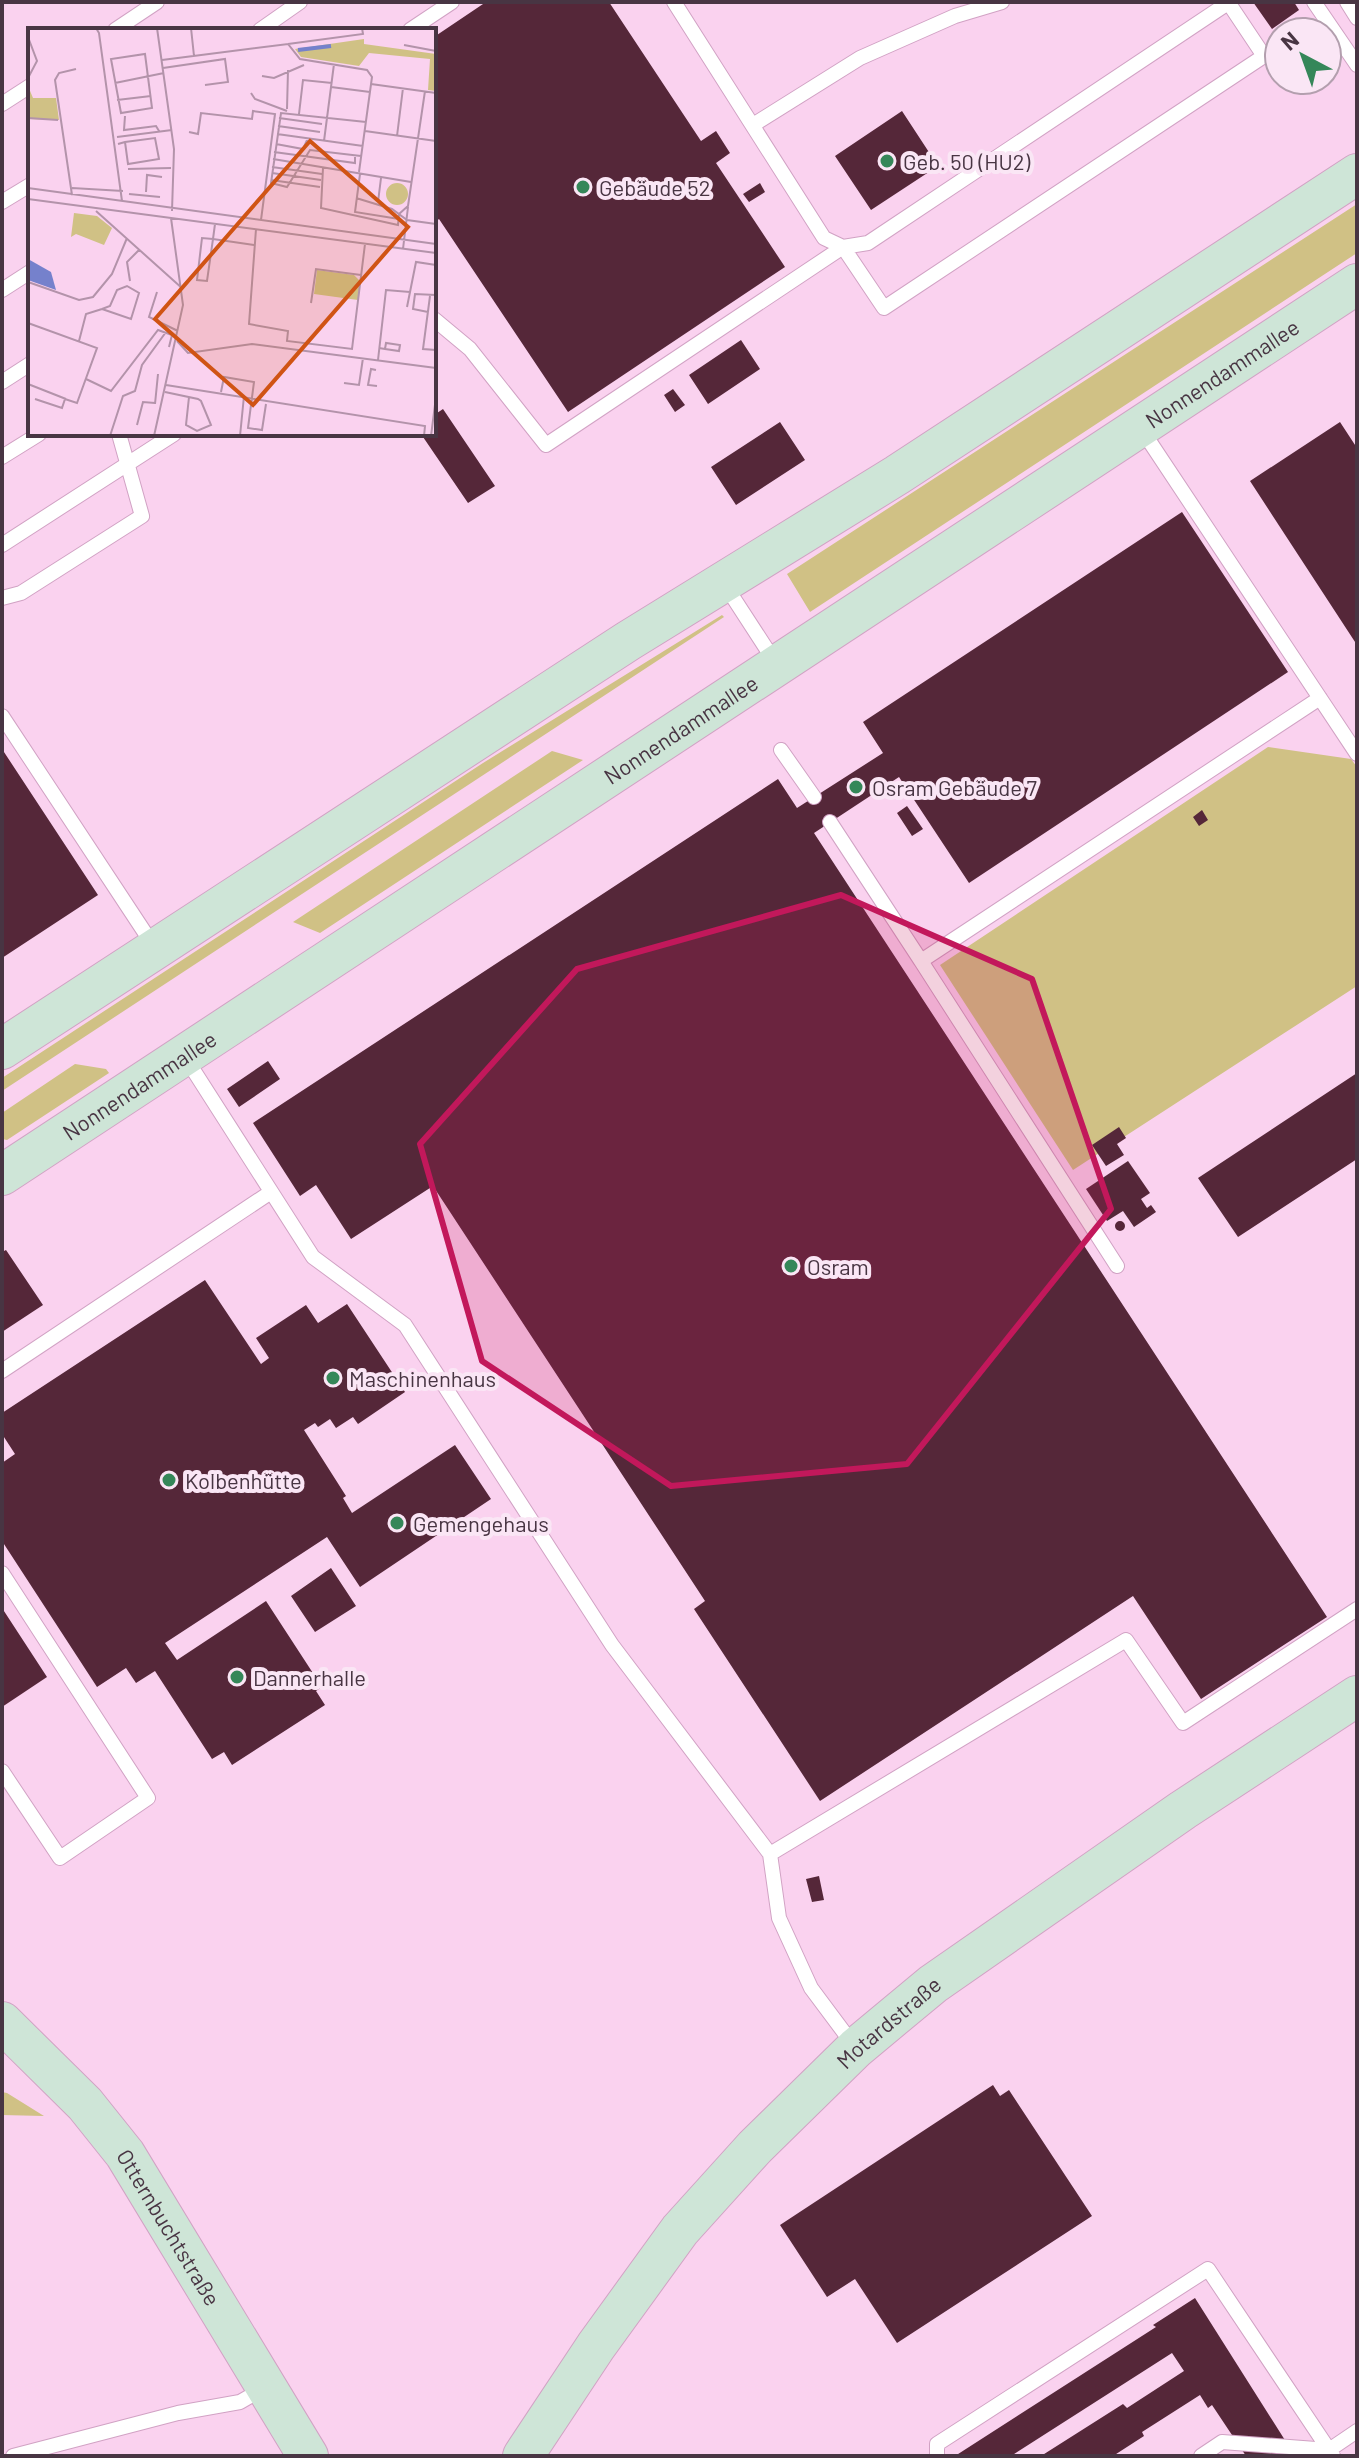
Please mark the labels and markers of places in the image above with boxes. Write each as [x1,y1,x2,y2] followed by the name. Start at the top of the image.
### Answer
[903,148,1031,174] place label: Geb. 50 (HU2)
[878,152,896,170] marker: Geb. 50 (HU2)
[599,174,710,200] place label: Gebäude 52
[574,178,592,196] marker: Gebäude 52
[872,774,1037,800] place label: Osram Gebäude 7
[847,778,865,796] marker: Osram Gebäude 7
[807,1253,869,1279] place label: Osram
[782,1257,800,1275] marker: Osram
[349,1365,496,1391] place label: Maschinenhaus
[324,1369,342,1387] marker: Maschinenhaus
[185,1467,302,1493] place label: Kolbenhütte
[160,1471,178,1489] marker: Kolbenhütte
[413,1510,549,1536] place label: Gemengehaus
[388,1514,406,1532] marker: Gemengehaus
[253,1664,366,1690] place label: Dannerhalle
[228,1668,246,1686] marker: Dannerhalle

